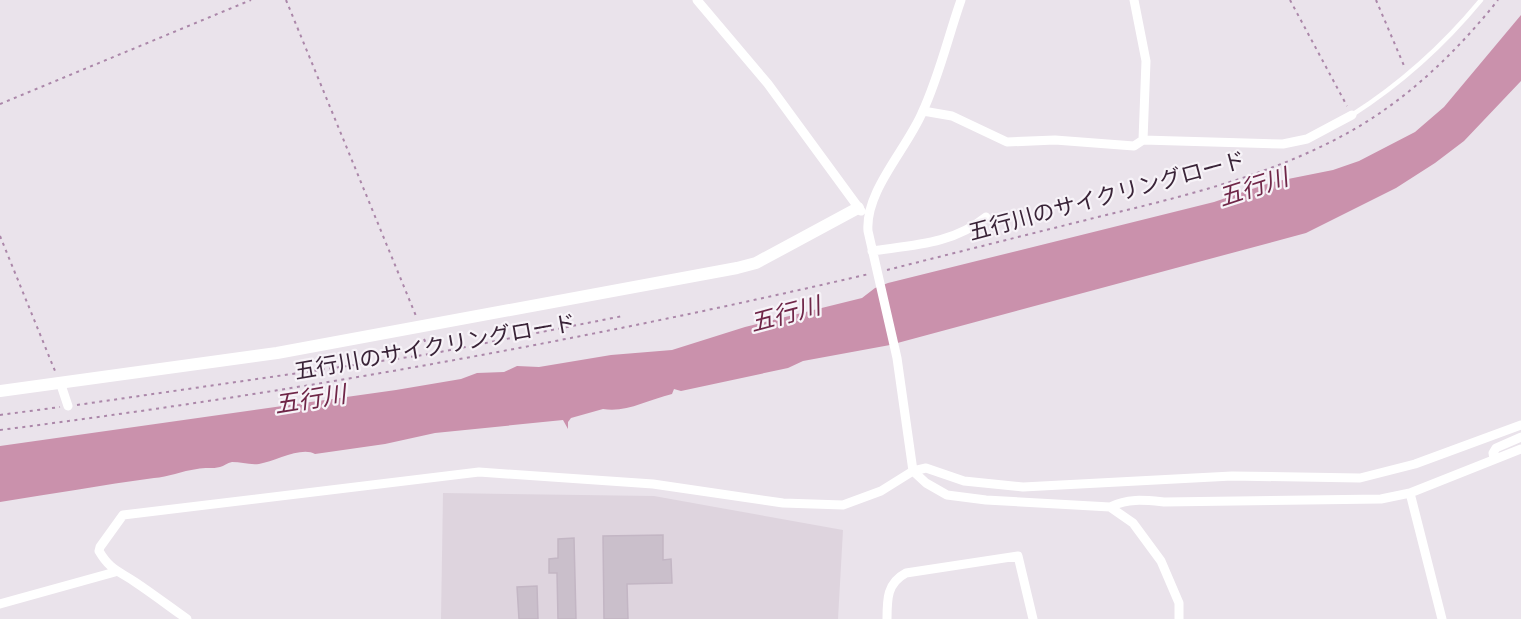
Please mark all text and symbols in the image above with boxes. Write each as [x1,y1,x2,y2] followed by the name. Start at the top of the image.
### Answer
[966,146,1248,246] street label: 五行川のサイクリングロード
[1214,161,1295,212] water label: 五行川
[746,290,826,337] water label: 五行川
[292,309,578,385] street label: 五行川のサイクリングロード
[272,379,351,419] water label: 五行川

